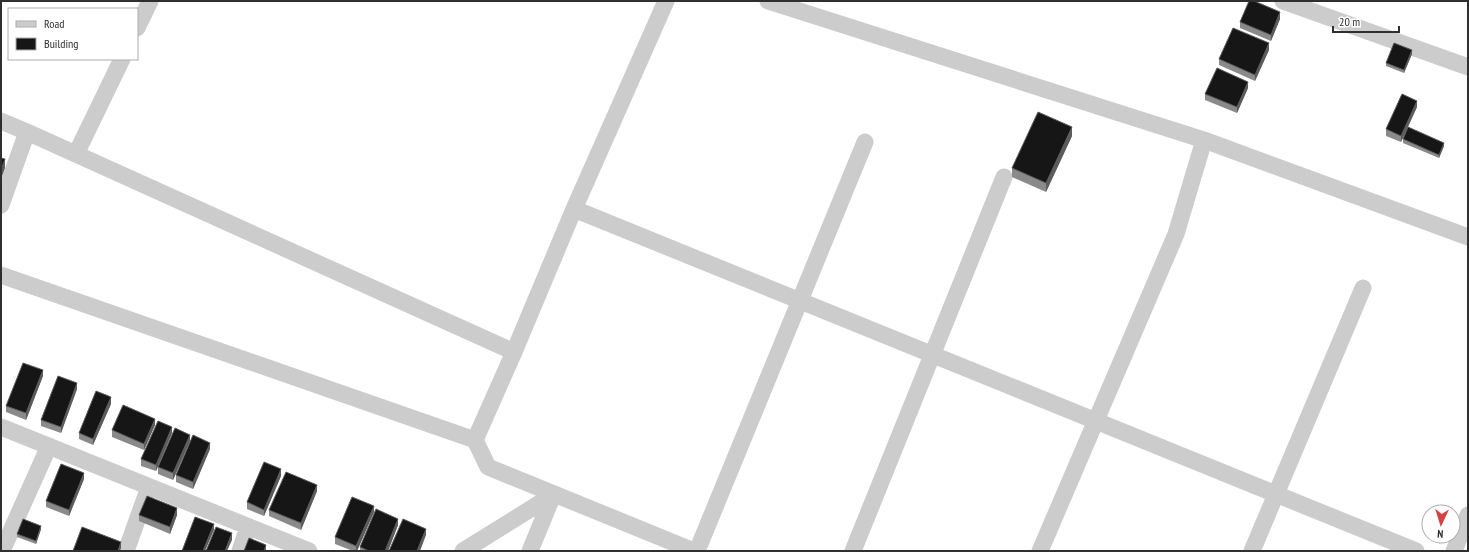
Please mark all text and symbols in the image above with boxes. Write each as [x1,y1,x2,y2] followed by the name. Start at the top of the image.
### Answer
[8,8,138,60] legend
[1333,8,1399,34] scale bar
[1339,14,1360,29] text: 20 m
[44,16,64,31] text: Road
[44,36,79,51] text: Building
[1421,504,1461,544] north arrow
[1437,527,1444,541] text: N

